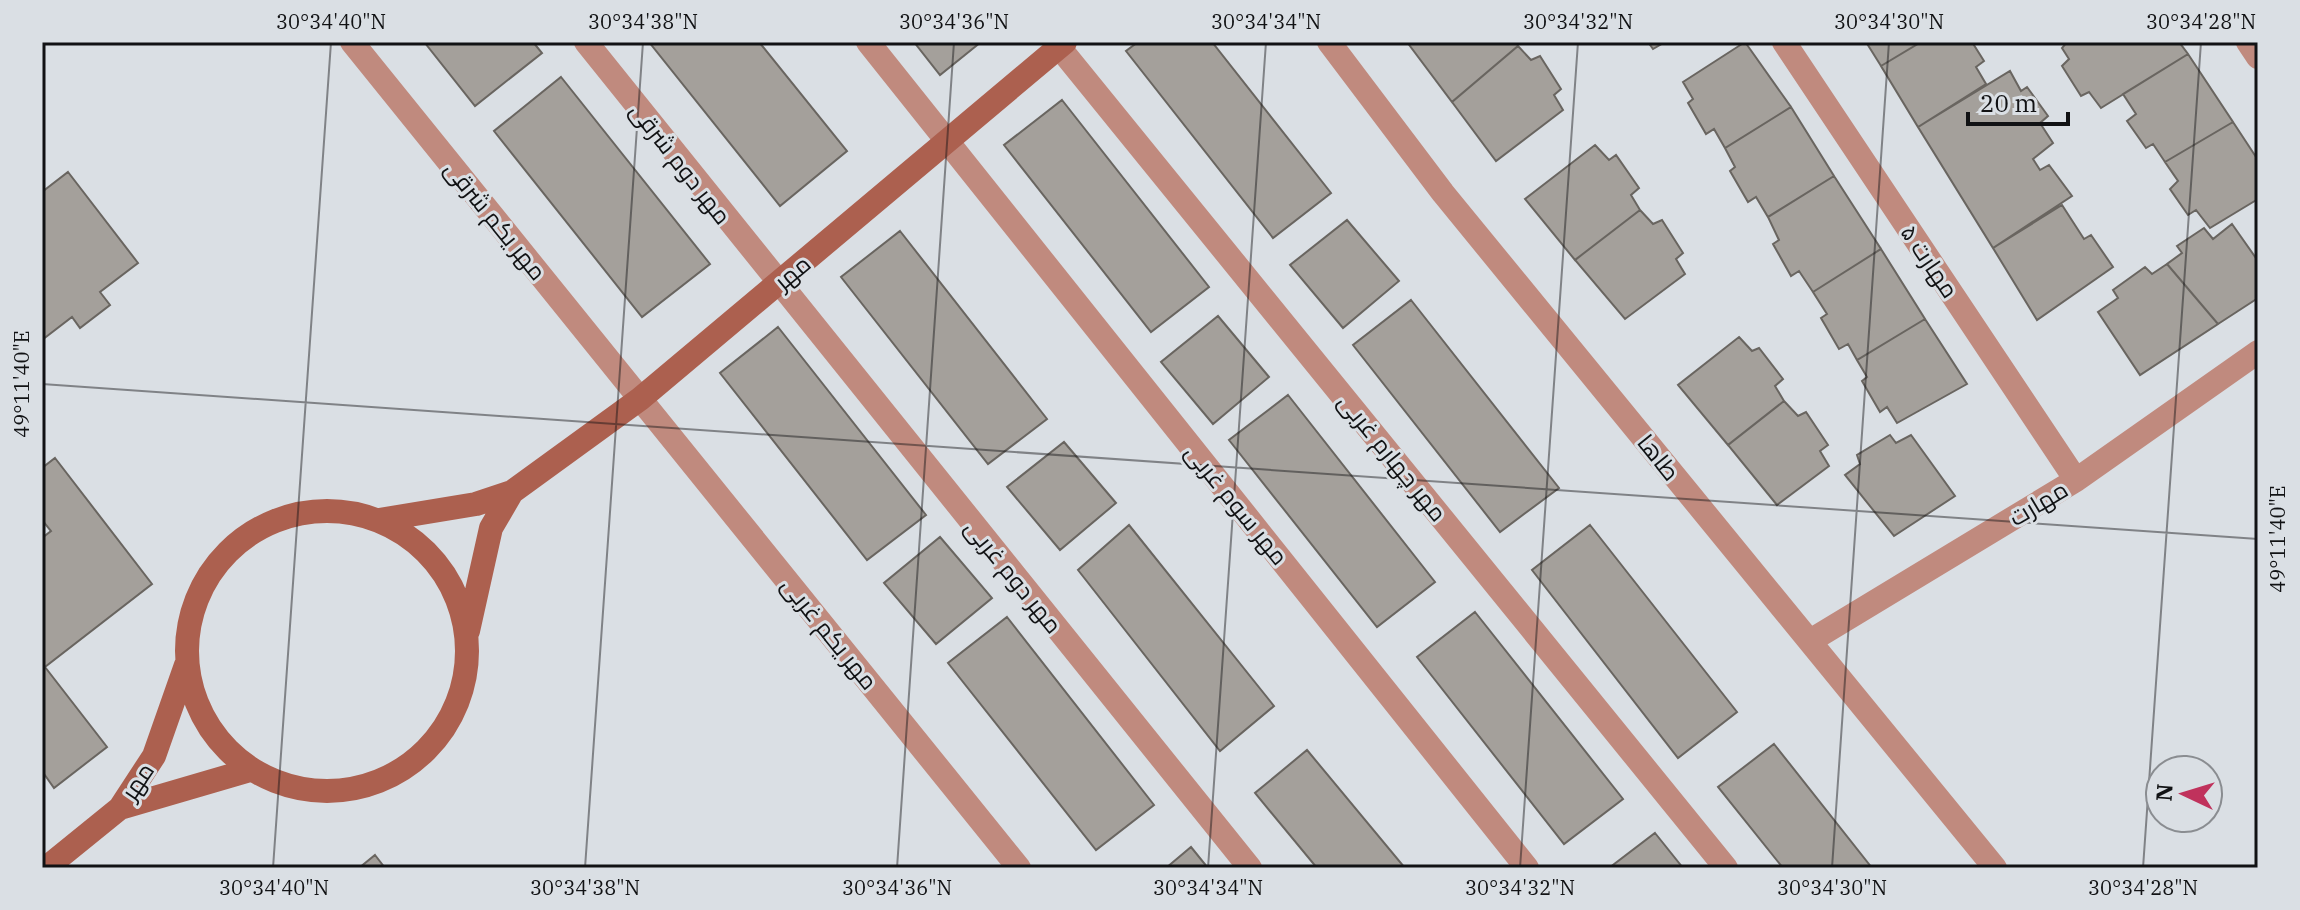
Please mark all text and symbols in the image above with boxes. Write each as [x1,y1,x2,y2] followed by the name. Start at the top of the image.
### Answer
[276,8,386,35] text: 30°34'40"N
[588,8,698,35] text: 30°34'38"N
[899,8,1009,35] text: 30°34'36"N
[1211,8,1321,35] text: 30°34'34"N
[1523,8,1633,35] text: 30°34'32"N
[1834,8,1944,35] text: 30°34'30"N
[2146,8,2256,35] text: 30°34'28"N
[1968,76,2068,126] scale bar
[1980,87,2037,119] text: 20 m
[622,95,739,231] street label: مهر دوم شرقی
[437,153,554,287] street label: مهر یکم شرقی
[1894,218,1966,304] street label: مهارت ۵
[765,247,817,298] street label: مهر
[8,330,35,438] text: 49°11'40"E
[1331,386,1455,528] street label: مهر چهارم غربی
[1630,427,1688,487] street label: طاها
[1177,437,1296,572] street label: مهر سوم غربی
[2002,473,2074,533] street label: مهارت
[2264,485,2291,593] text: 49°11'40"E
[957,512,1070,640] street label: مهر دوم غربی
[774,570,885,697] street label: مهر یکم غربی
[2144,754,2224,834] north arrow
[112,756,161,808] street label: مهر
[2148,783,2179,802] text: N
[219,874,329,901] text: 30°34'40"N
[530,874,640,901] text: 30°34'38"N
[842,874,952,901] text: 30°34'36"N
[1153,874,1263,901] text: 30°34'34"N
[1465,874,1575,901] text: 30°34'32"N
[1777,874,1887,901] text: 30°34'30"N
[2088,874,2198,901] text: 30°34'28"N

